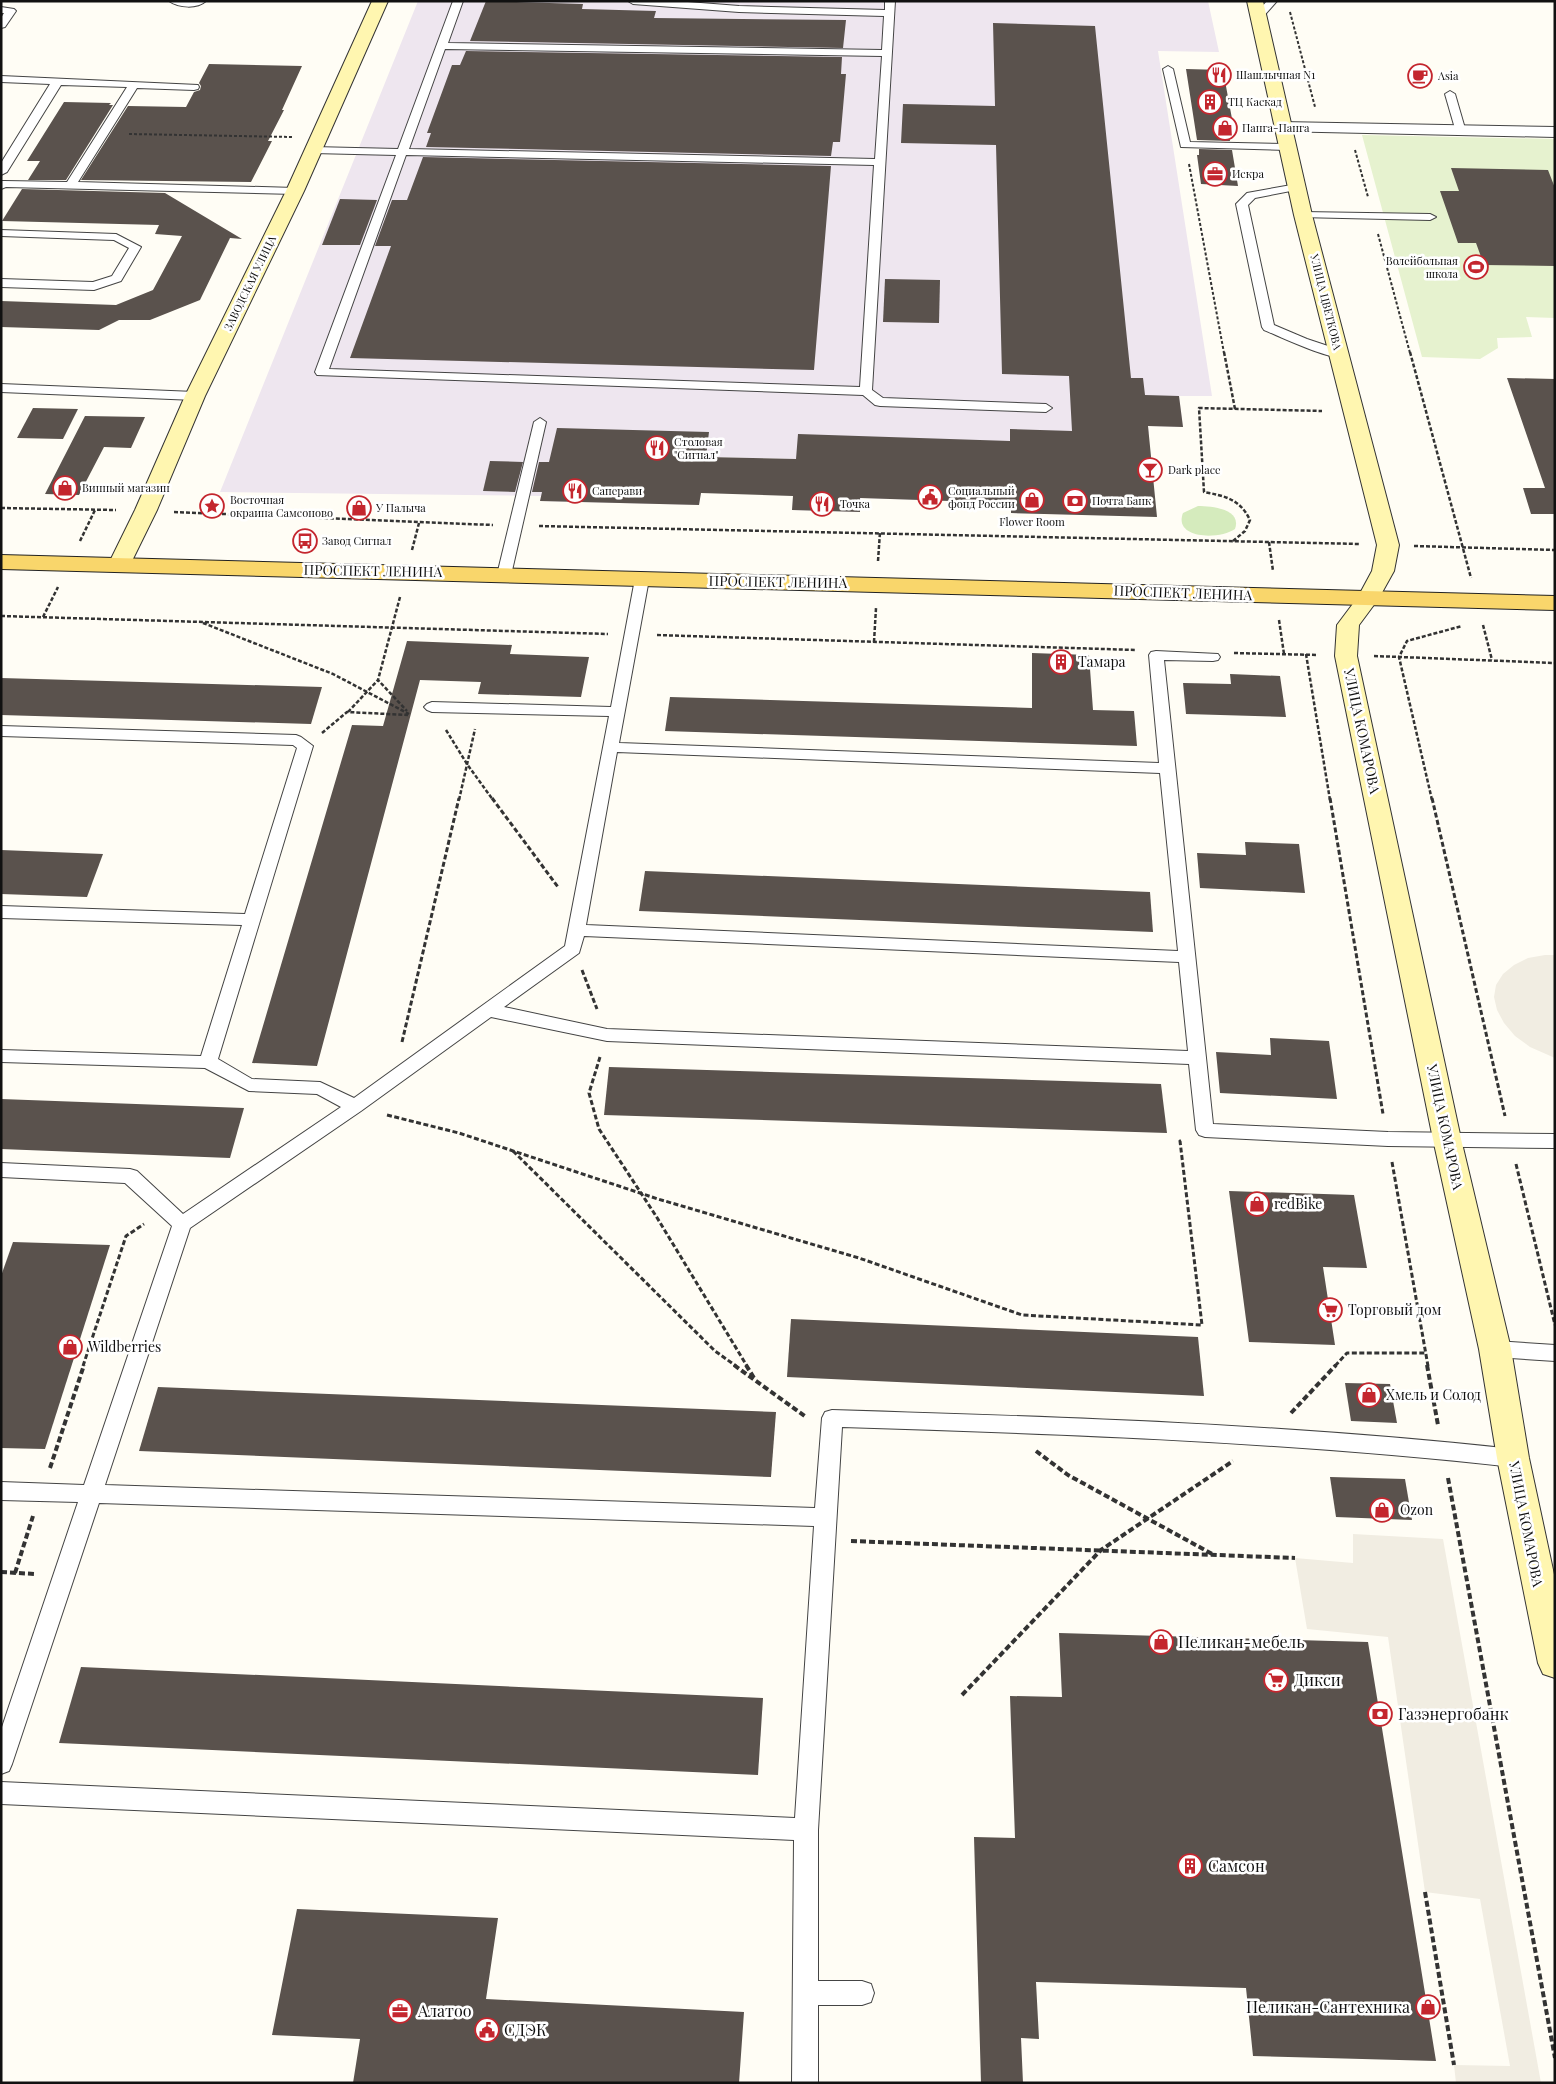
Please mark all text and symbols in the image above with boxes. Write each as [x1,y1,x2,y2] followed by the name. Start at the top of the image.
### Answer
[1206,62,1232,88] restaurant icon: Шашлычная N1
[1407,63,1433,89] cafe icon: Asia
[1236,67,1315,82] place label: Шашлычная N1
[1437,68,1459,83] place label: Asia
[1197,89,1223,115] building icon: ТЦ Каскад
[1228,94,1282,109] place label: ТЦ Каскад
[1212,115,1238,141] shop icon: Панга-Панга
[1242,120,1310,135] place label: Панга-Панга
[1202,161,1228,187] office icon: Искра
[1232,166,1264,181] place label: Искра
[220,233,279,333] street label: ЗАВОДСКАЯ УЛИЦА
[1307,251,1346,351] street label: УЛИЦА ЦВЕТКОВА
[1386,253,1459,281] place label: Волейбольная школа
[1463,254,1489,280] sports icon: Волейбольная школа
[674,434,723,462] place label: Столовая "Сигнал"
[644,435,670,461] restaurant icon: Столовая "Сигнал"
[1137,457,1163,483] bar icon: Dark place
[1168,462,1221,477] place label: Dark place
[52,475,78,501] shop icon: Винный магазин
[562,478,588,504] restaurant icon: Саперави
[82,480,170,495] place label: Винный магазин
[592,483,642,498] place label: Саперави
[948,483,1015,511] place label: Социальный фонд России
[917,484,943,510] public building icon: Социальный фонд России
[1019,487,1045,513] shop icon: Flower Room
[1062,488,1088,514] bank icon: Почта Банк
[809,491,835,517] restaurant icon: Точка
[230,492,333,520] place label: Восточная окраина Самсоново
[199,493,225,519] place icon: Восточная окраина Самсоново
[1092,493,1152,508] place label: Почта Банк
[346,495,372,521] shop icon: У Палыча
[840,496,870,511] place label: Точка
[375,500,426,515] place label: У Палыча
[999,514,1065,529] place label: Flower Room
[292,528,318,554] bus stop icon: Завод Сигнал
[322,533,391,548] place label: Завод Сигнал
[304,560,443,581] street label: ПРОСПЕКТ ЛЕНИНА
[709,571,848,592] street label: ПРОСПЕКТ ЛЕНИНА
[1113,581,1253,604] street label: ПРОСПЕКТ ЛЕНИНА
[1048,649,1074,675] building icon: Тамара
[1078,652,1126,671] place label: Тамара
[1340,665,1385,796] street label: УЛИЦА КОМАРОВА
[1423,1061,1468,1192] street label: УЛИЦА КОМАРОВА
[1244,1191,1270,1217] shop icon: redBike
[1274,1194,1322,1213] place label: redBike
[1317,1297,1343,1323] supermarket icon: Торговый дом
[1348,1300,1442,1319] place label: Торговый дом
[57,1334,83,1360] shop icon: Wildberries
[87,1337,161,1356] place label: Wildberries
[1356,1382,1382,1408] shop icon: Хмель и Солод
[1386,1385,1482,1404] place label: Хмель и Солод
[1505,1458,1548,1589] street label: УЛИЦА КОМАРОВА
[1369,1497,1395,1523] shop icon: Ozon
[1400,1500,1434,1519] place label: Ozon
[1148,1629,1174,1655] shop icon: Пеликан-мебель
[1178,1631,1305,1652] place label: Пеликан-мебель
[1263,1667,1289,1693] supermarket icon: Дикси
[1294,1669,1341,1690] place label: Дикси
[1367,1701,1393,1727] bank icon: Газэнергобанк
[1398,1703,1509,1724] place label: Газэнергобанк
[1177,1853,1203,1879] building icon: Самсон
[1208,1855,1265,1876] place label: Самсон
[1415,1994,1441,2020] shop icon: Пеликан-Сантехника
[1246,1996,1410,2017] place label: Пеликан-Сантехника
[387,1998,413,2024] office icon: Алатоо
[417,2000,472,2021] place label: Алатоо
[474,2017,500,2043] public building icon: СДЭК
[504,2019,547,2040] place label: СДЭК

